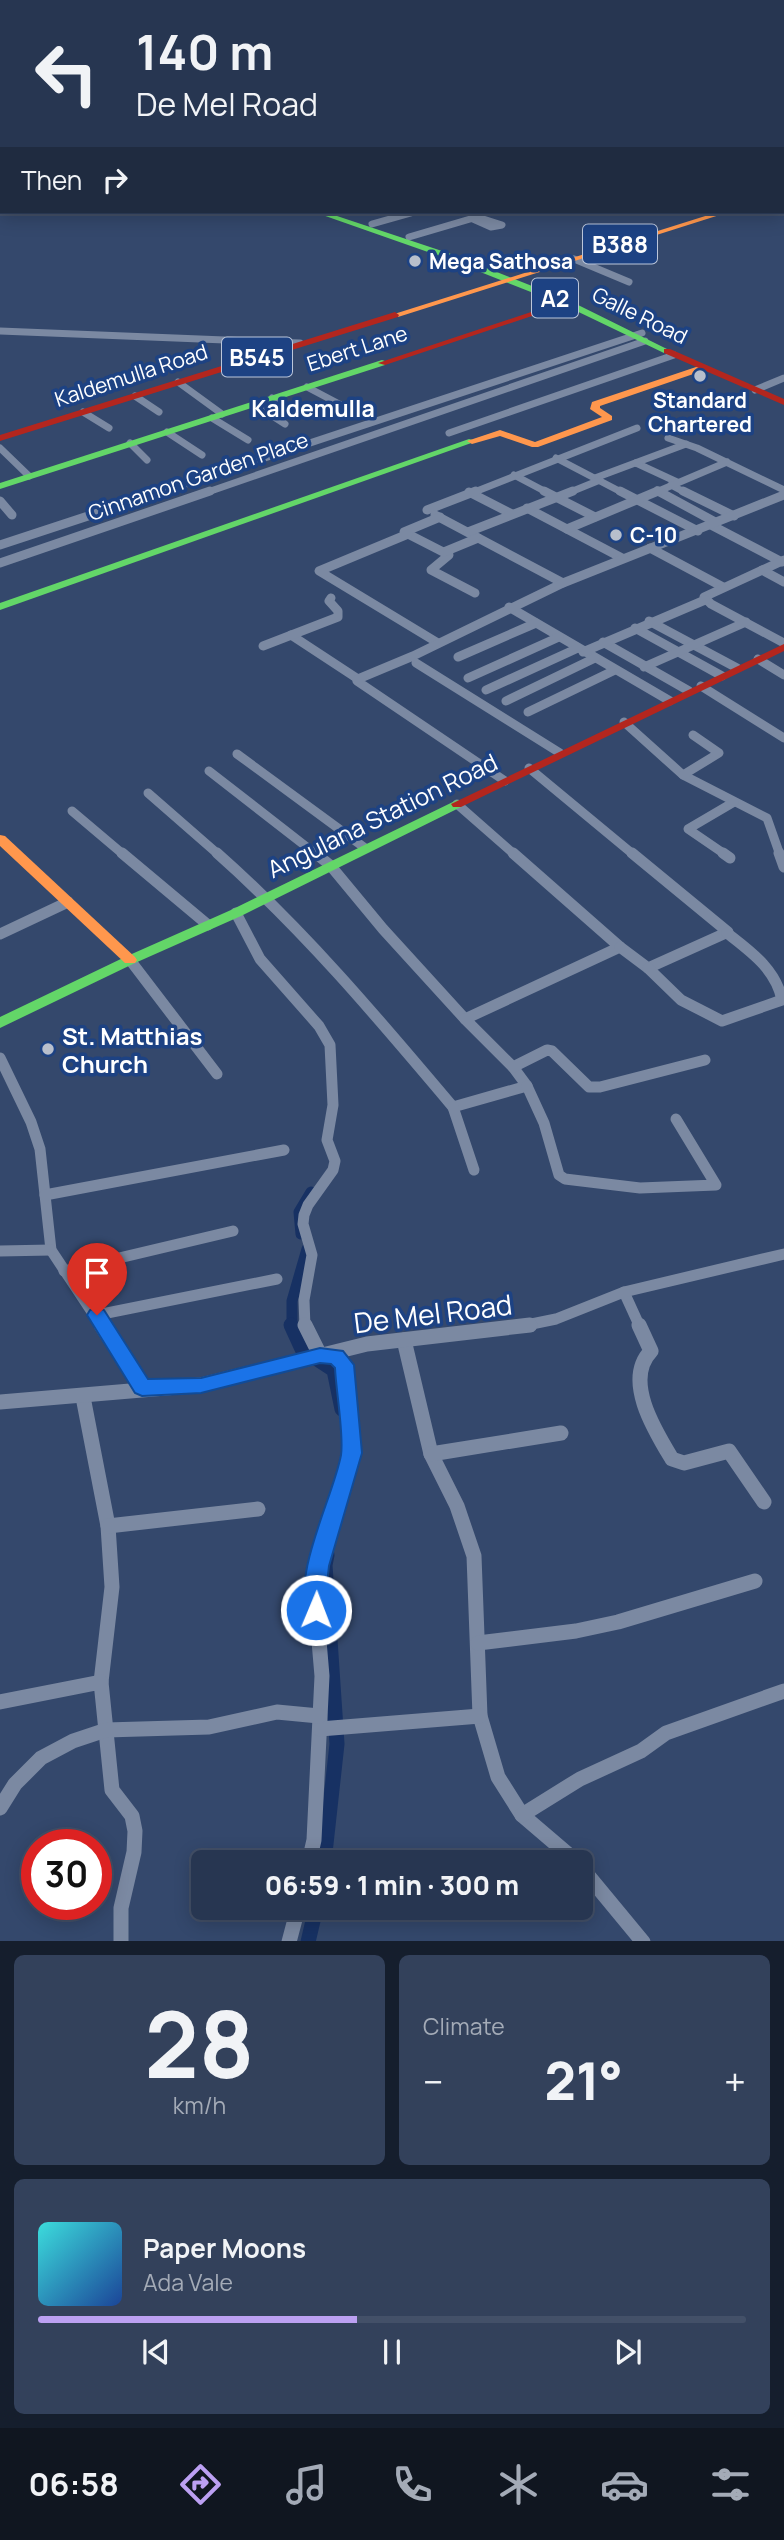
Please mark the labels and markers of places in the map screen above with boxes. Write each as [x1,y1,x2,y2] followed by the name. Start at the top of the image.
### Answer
[429,247,573,275] place label: Mega Sathosa
[407,253,423,269] marker: Mega Sathosa
[692,368,708,384] marker: Standard Chartered
[648,386,752,438] place label: Standard Chartered
[630,521,677,549] place label: C-10
[608,527,624,543] marker: C-10
[62,1019,203,1080] place label: St. Matthias Church
[40,1041,56,1057] marker: St. Matthias Church
[67,1243,127,1315] pin

